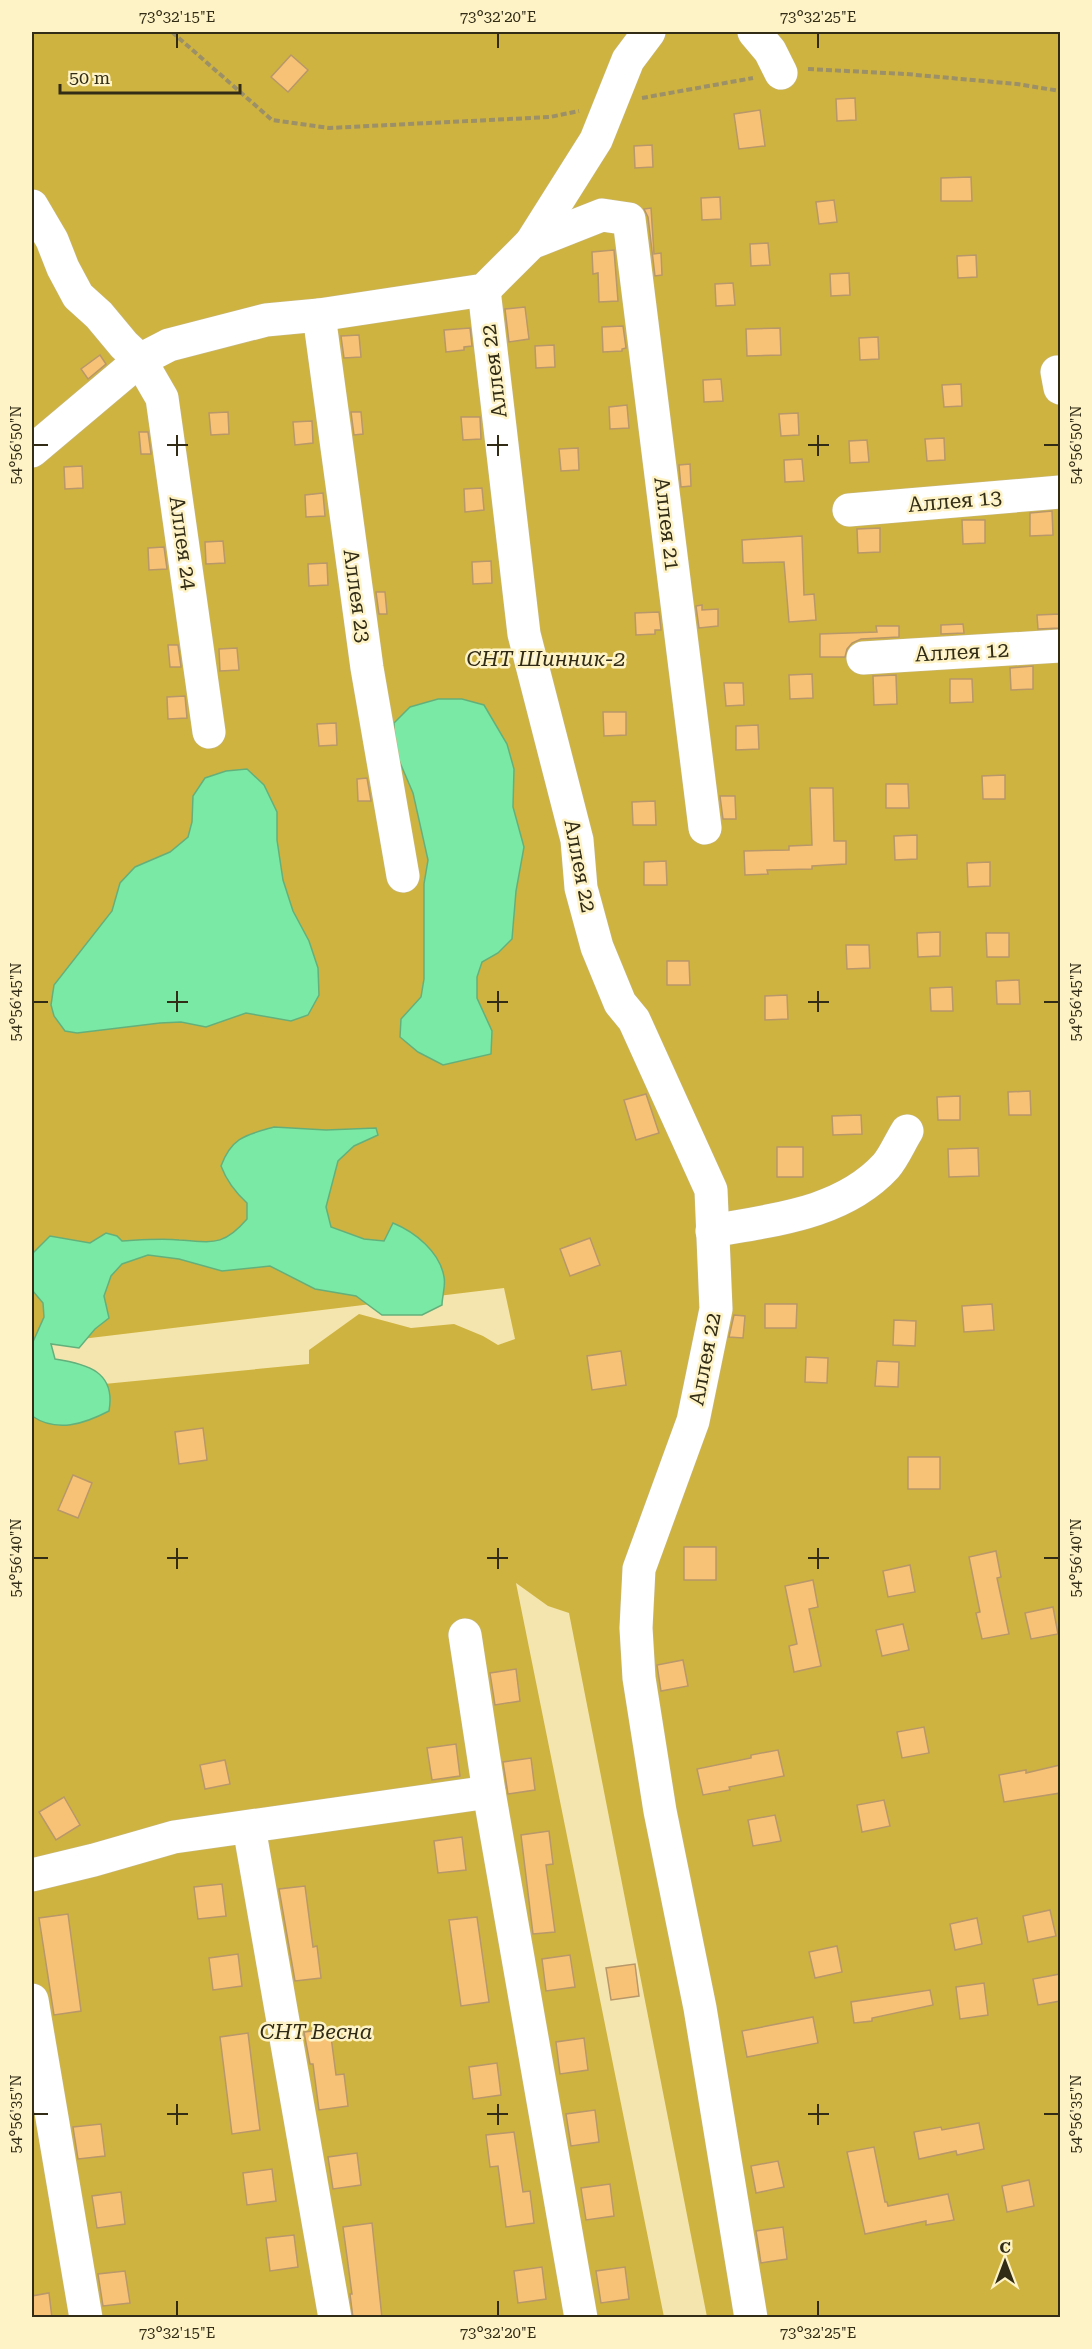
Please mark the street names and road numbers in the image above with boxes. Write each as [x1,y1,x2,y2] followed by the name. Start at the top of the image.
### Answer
[476,323,512,419] street label: Аллея 22
[649,476,685,572] street label: Аллея 21
[907,485,1003,517] street label: Аллея 13
[165,495,201,592] street label: Аллея 24
[339,548,375,644] street label: Аллея 23
[914,638,1010,666] street label: Аллея 12
[559,817,601,915] street label: Аллея 22
[684,1310,726,1408] street label: Аллея 22

